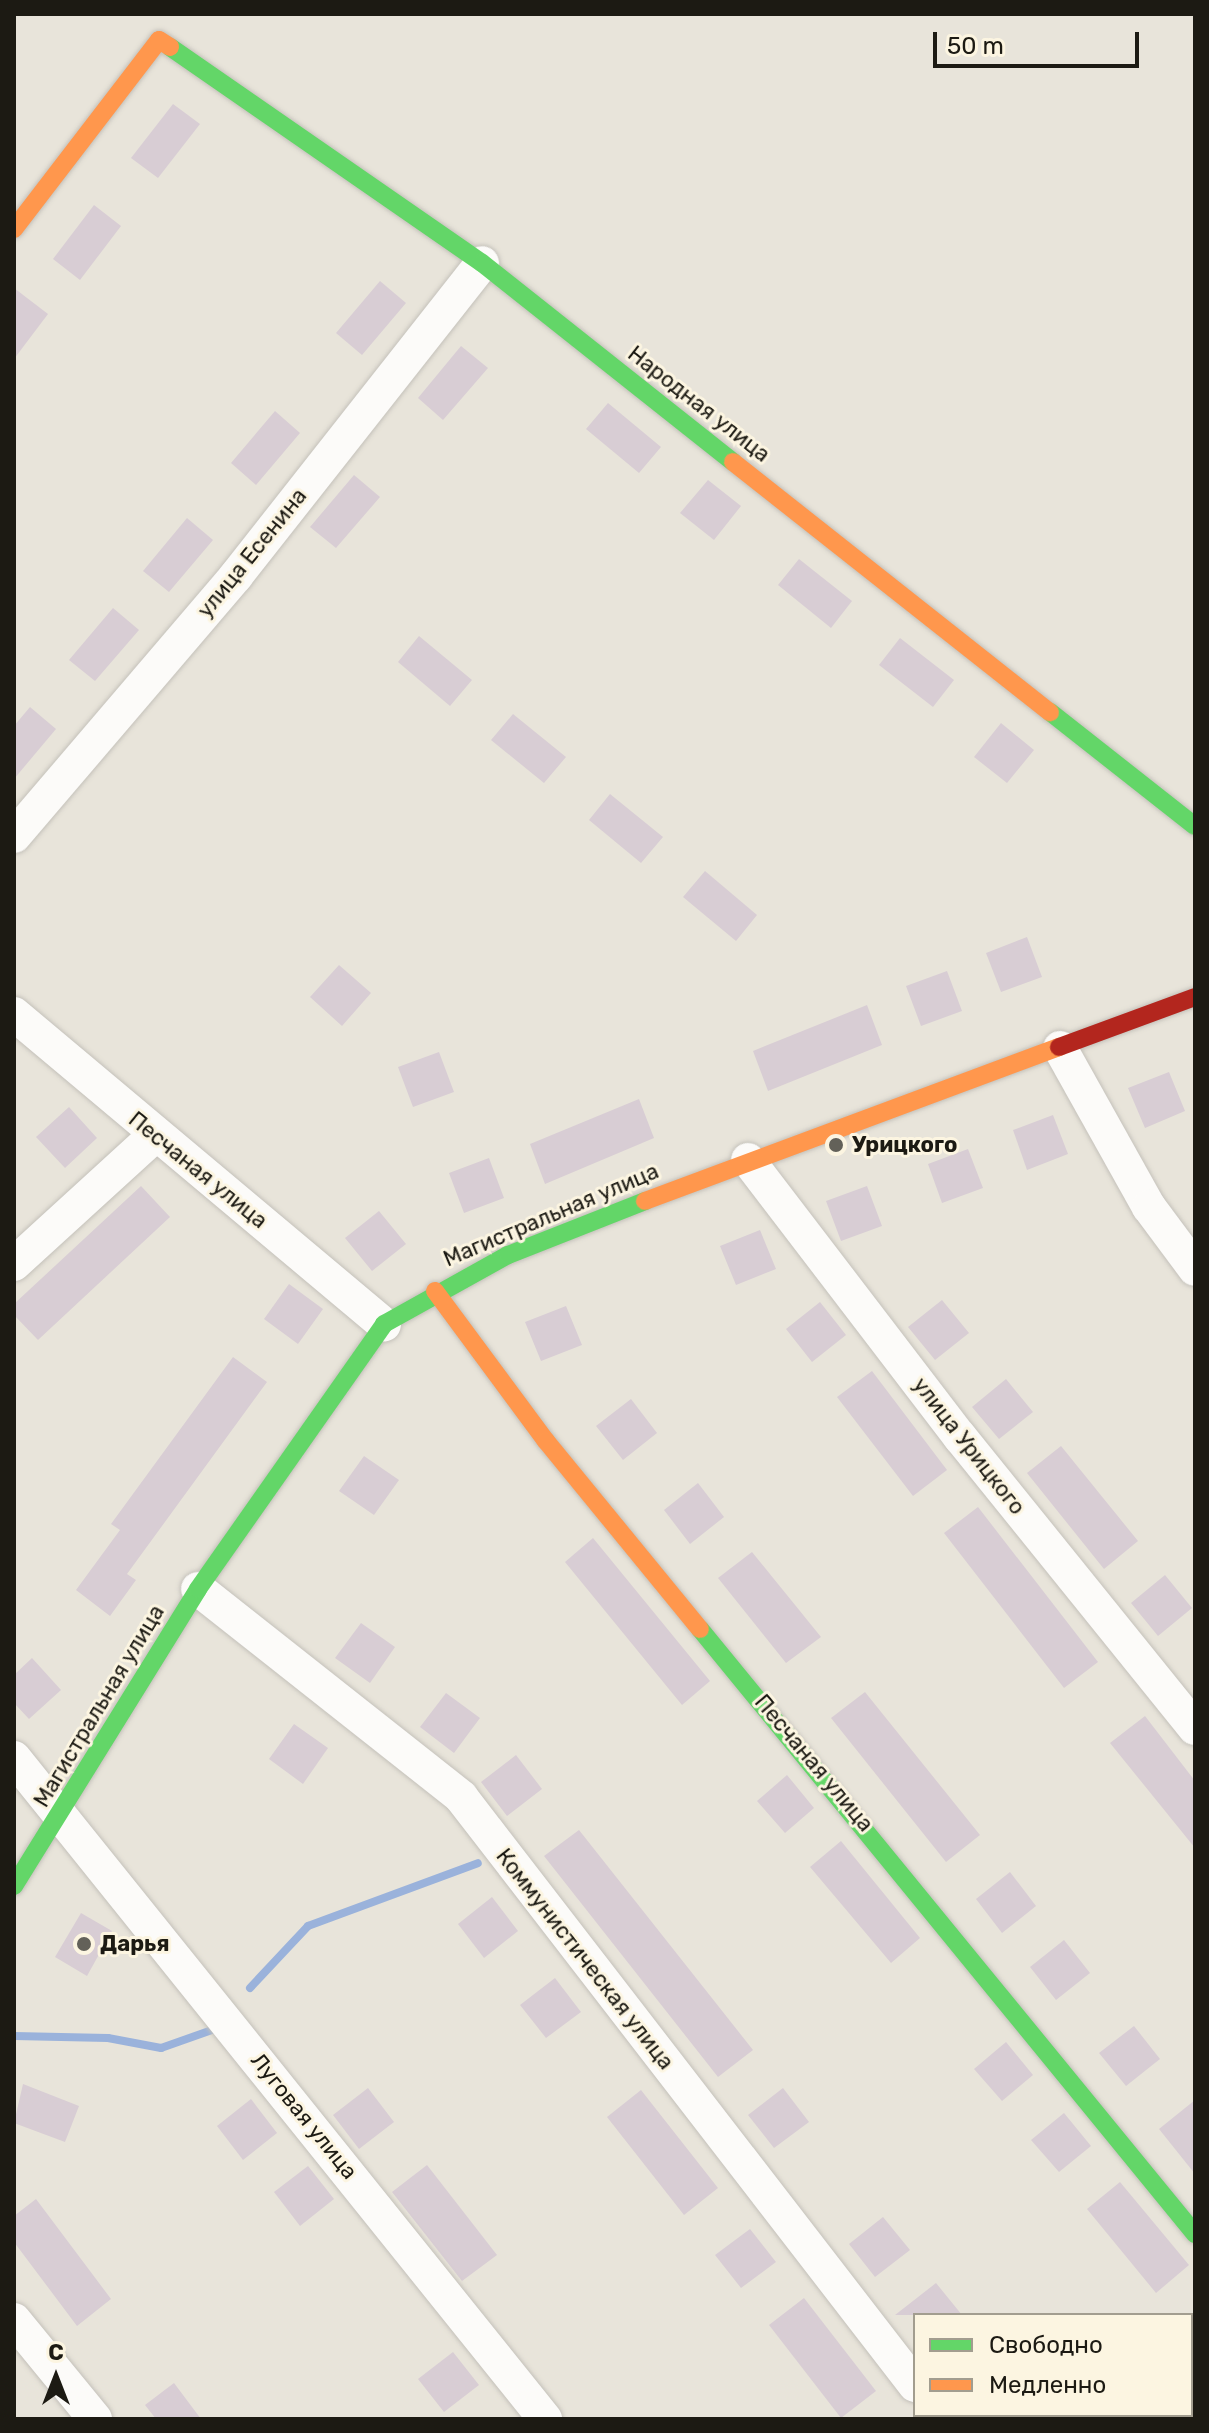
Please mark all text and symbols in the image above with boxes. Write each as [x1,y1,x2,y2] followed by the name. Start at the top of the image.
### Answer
[937,16,1143,66] scale bar
[947,32,1004,60] text: 50 m
[623,340,775,468] street label: Народная улица
[192,483,312,623] street label: улица Есенина
[123,1106,273,1234] street label: Песчаная улица
[852,1132,957,1158] place label: Урицкого
[827,1136,845,1154] marker: Урицкого
[439,1158,663,1272] street label: Магистральная улица
[907,1372,1031,1520] street label: улица Урицкого
[28,1600,170,1812] street label: Магистральная улица
[749,1689,879,1837] street label: Песчаная улица
[491,1843,679,2075] street label: Коммунистическая улица
[100,1931,170,1957] place label: Дарья
[75,1935,93,1953] marker: Дарья
[245,2048,363,2184] street label: Луговая улица
[913,2313,1193,2417] legend
[989,2331,1103,2359] text: Свободно
[16,2337,96,2417] north arrow
[48,2339,64,2366] text: С
[989,2371,1106,2399] text: Медленно

